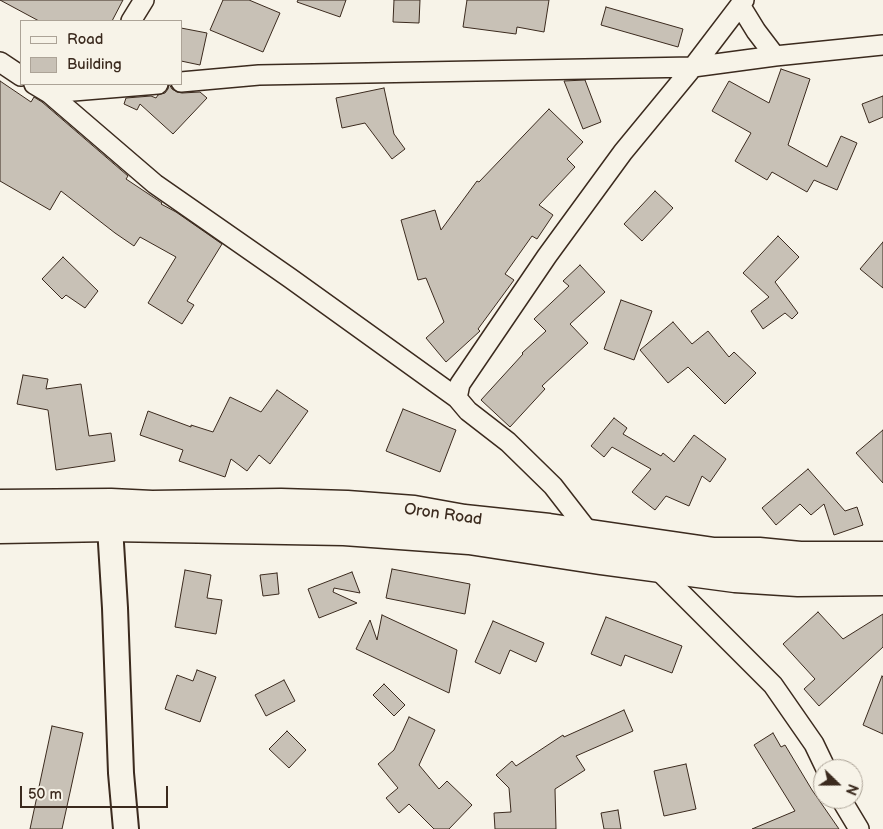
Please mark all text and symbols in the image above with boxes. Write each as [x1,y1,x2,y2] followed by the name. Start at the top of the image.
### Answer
[20,20,182,85] legend
[67,30,103,49] text: Road
[67,55,122,74] text: Building
[403,500,483,530] street label: Oron Road
[813,759,863,809] north arrow
[22,776,170,808] scale bar
[842,781,861,797] text: N
[28,785,62,804] text: 50 m

